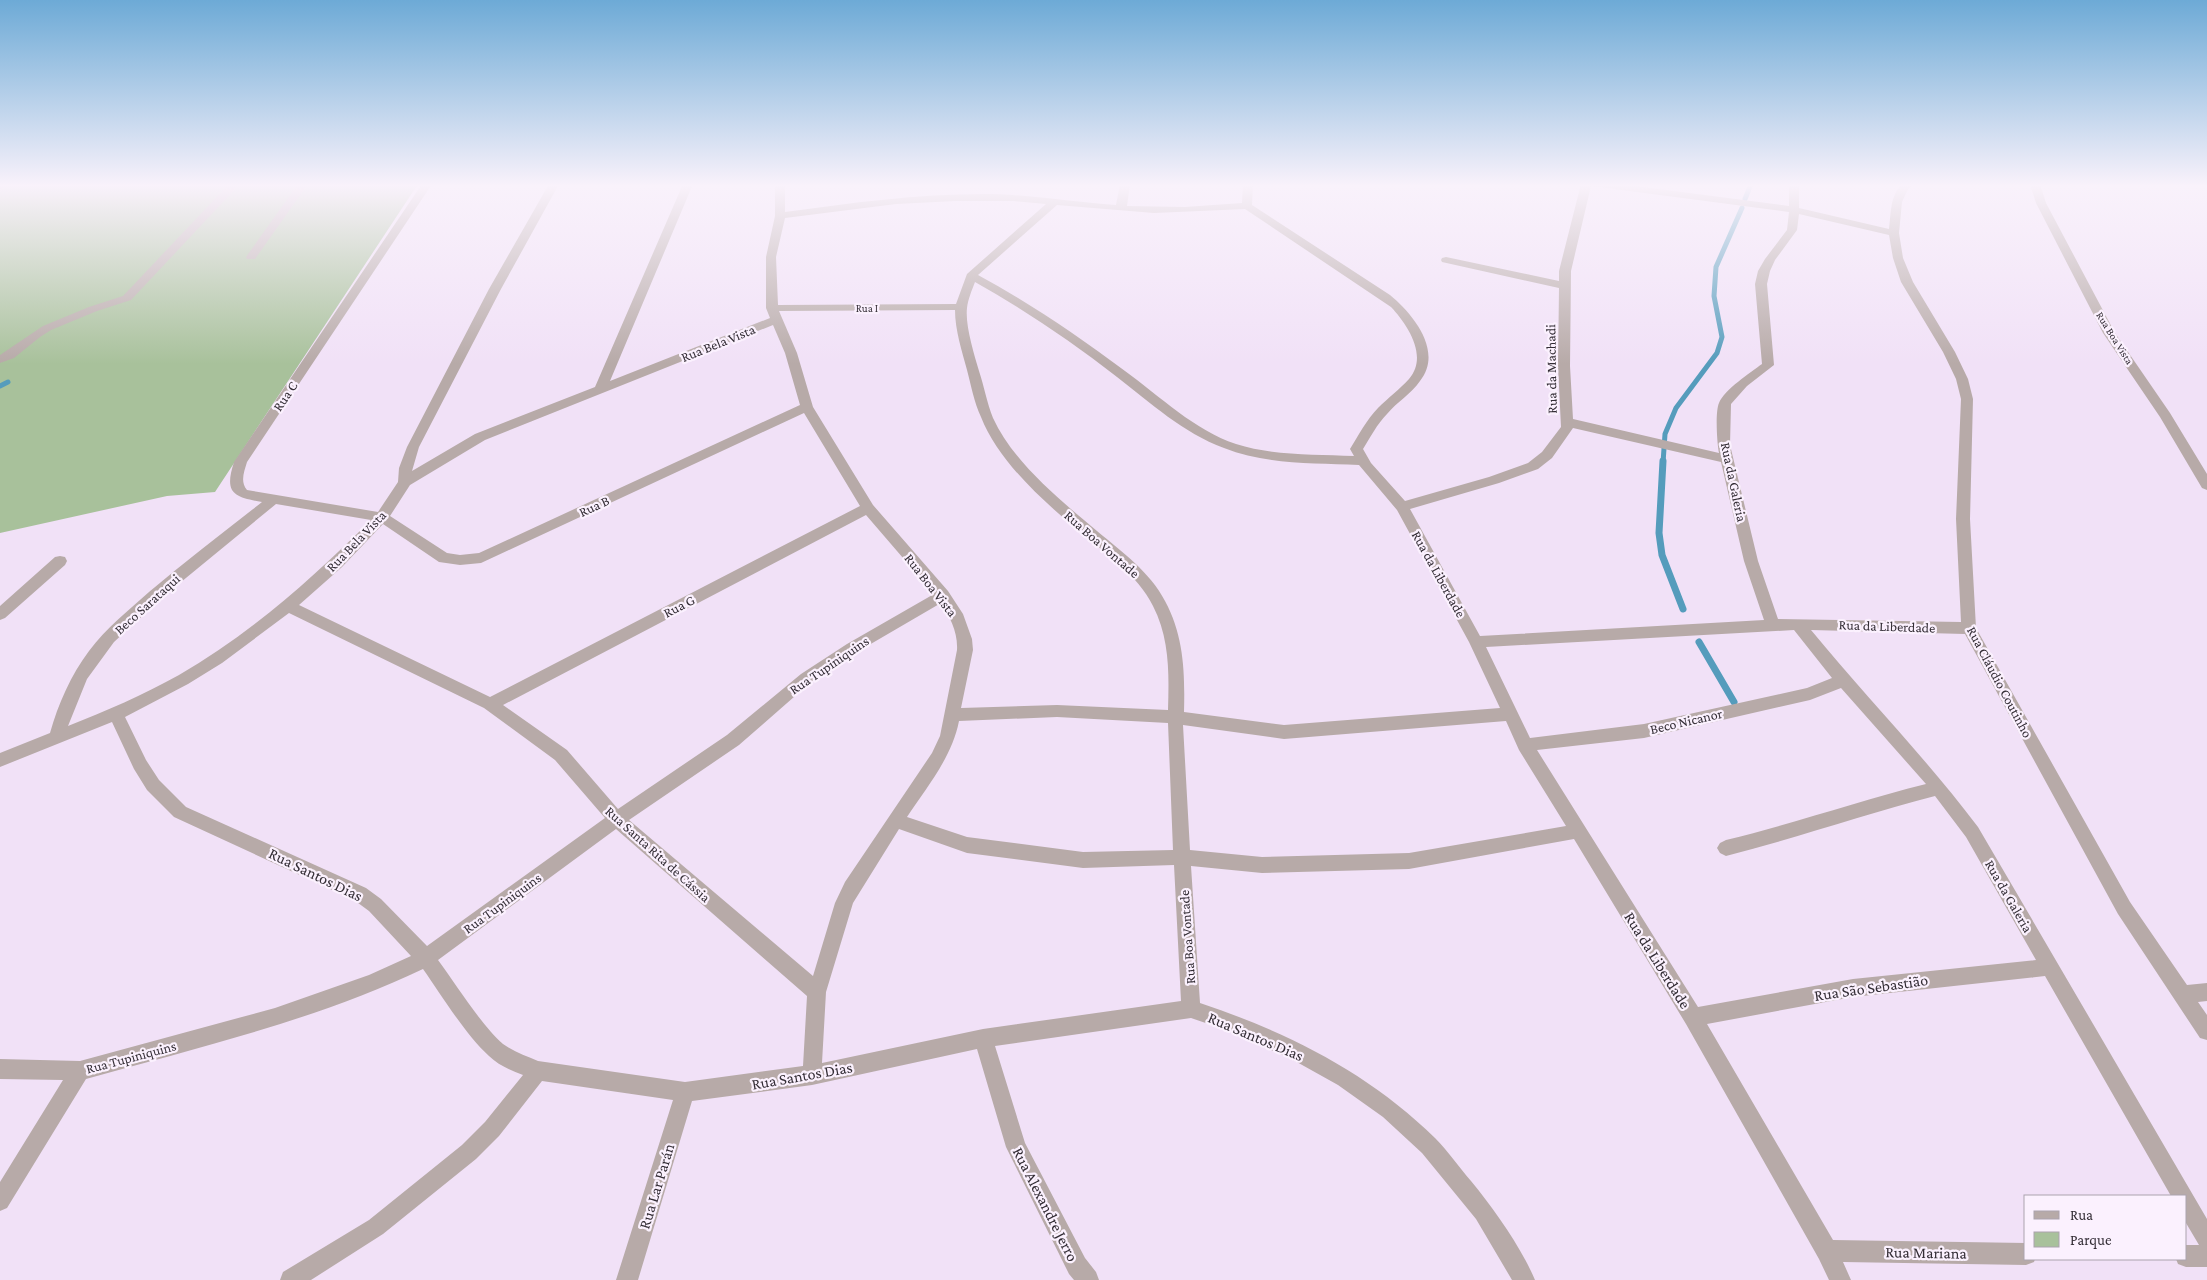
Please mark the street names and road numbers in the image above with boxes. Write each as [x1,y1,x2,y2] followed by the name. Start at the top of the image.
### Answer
[856,302,878,314] street label: Rua I
[2094,310,2136,366] street label: Rua Boa Vista
[679,321,758,365] street label: Rua Bela Vista
[1542,324,1560,414] street label: Rua da Machadi
[269,378,301,414] street label: Rua C
[1718,441,1750,524] street label: Rua da Galeria
[576,492,612,520] street label: Rua B
[323,507,389,575] street label: Rua Bela Vista
[1061,507,1143,581] street label: Rua Boa Vontade
[1409,528,1469,620] street label: Rua da Liberdade
[901,550,961,620] street label: Rua Boa Vista
[111,570,183,638] street label: Beco Sarataqui
[661,591,697,621] street label: Rua G
[1838,616,1936,636] street label: Rua da Liberdade
[1964,624,2036,740] street label: Rua Cláudio Coutinho
[786,632,872,698] street label: Rua Tupiniquins
[1648,705,1724,737] street label: Beco Nicanor
[602,803,714,906] street label: Rua Santa Rita de Cássia
[266,844,365,904] street label: Rua Santos Dias
[1982,857,2036,935] street label: Rua da Galeria
[460,869,544,937] street label: Rua Tupiniquins
[1176,889,1198,985] street label: Rua Boa Vontade
[1621,909,1694,1012] street label: Rua da Liberdade
[1813,971,1929,1004] street label: Rua São Sebastião
[1206,1009,1306,1064] street label: Rua Santos Dias
[84,1037,178,1077] street label: Rua Tupiniquins
[750,1058,854,1093] street label: Rua Santos Dias
[635,1141,678,1231] street label: Rua Lar Parán
[1009,1144,1082,1265] street label: Rua Alexandre Jerro
[1885,1243,1967,1262] street label: Rua Mariana

